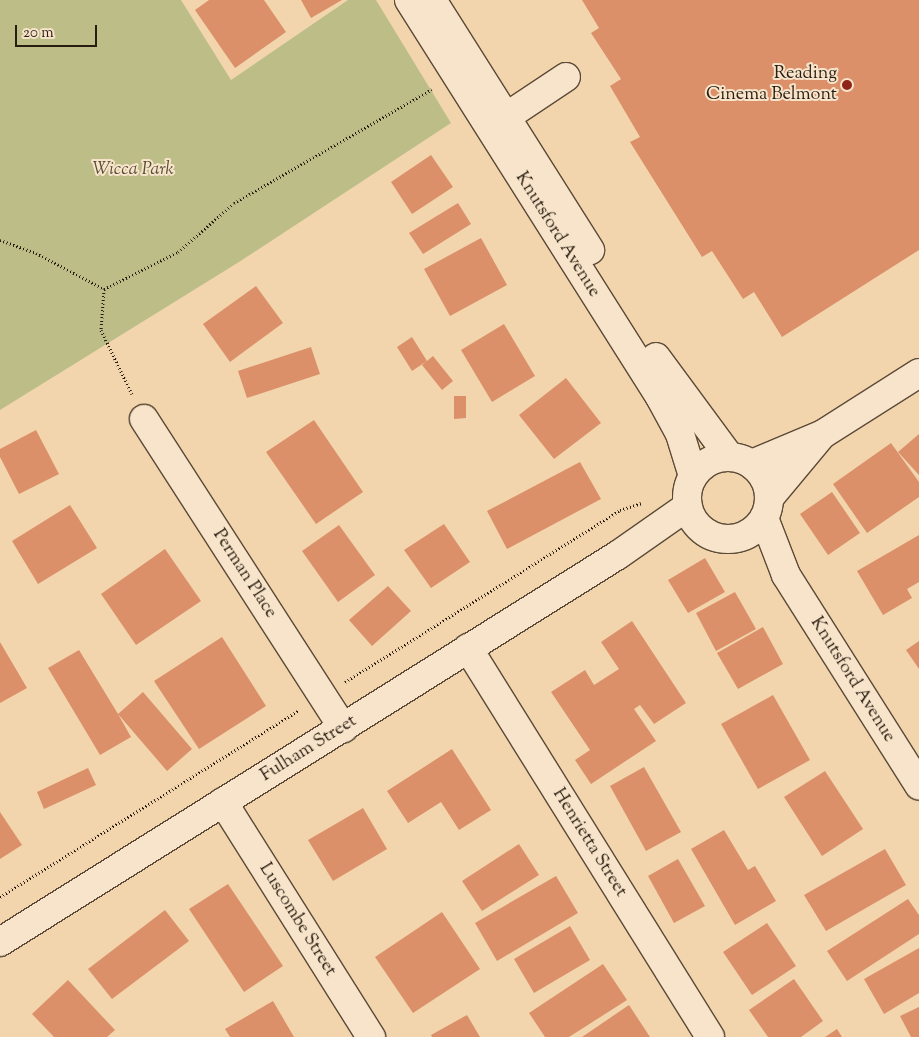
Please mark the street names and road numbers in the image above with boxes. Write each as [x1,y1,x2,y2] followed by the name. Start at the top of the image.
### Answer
[510,168,604,302] street label: Knutsford Avenue
[207,525,281,623] street label: Perman Place
[805,613,899,747] street label: Knutsford Avenue
[257,711,361,787] street label: Fulham Street
[547,785,631,901] street label: Henrietta Street
[254,859,340,981] street label: Luscombe Street

